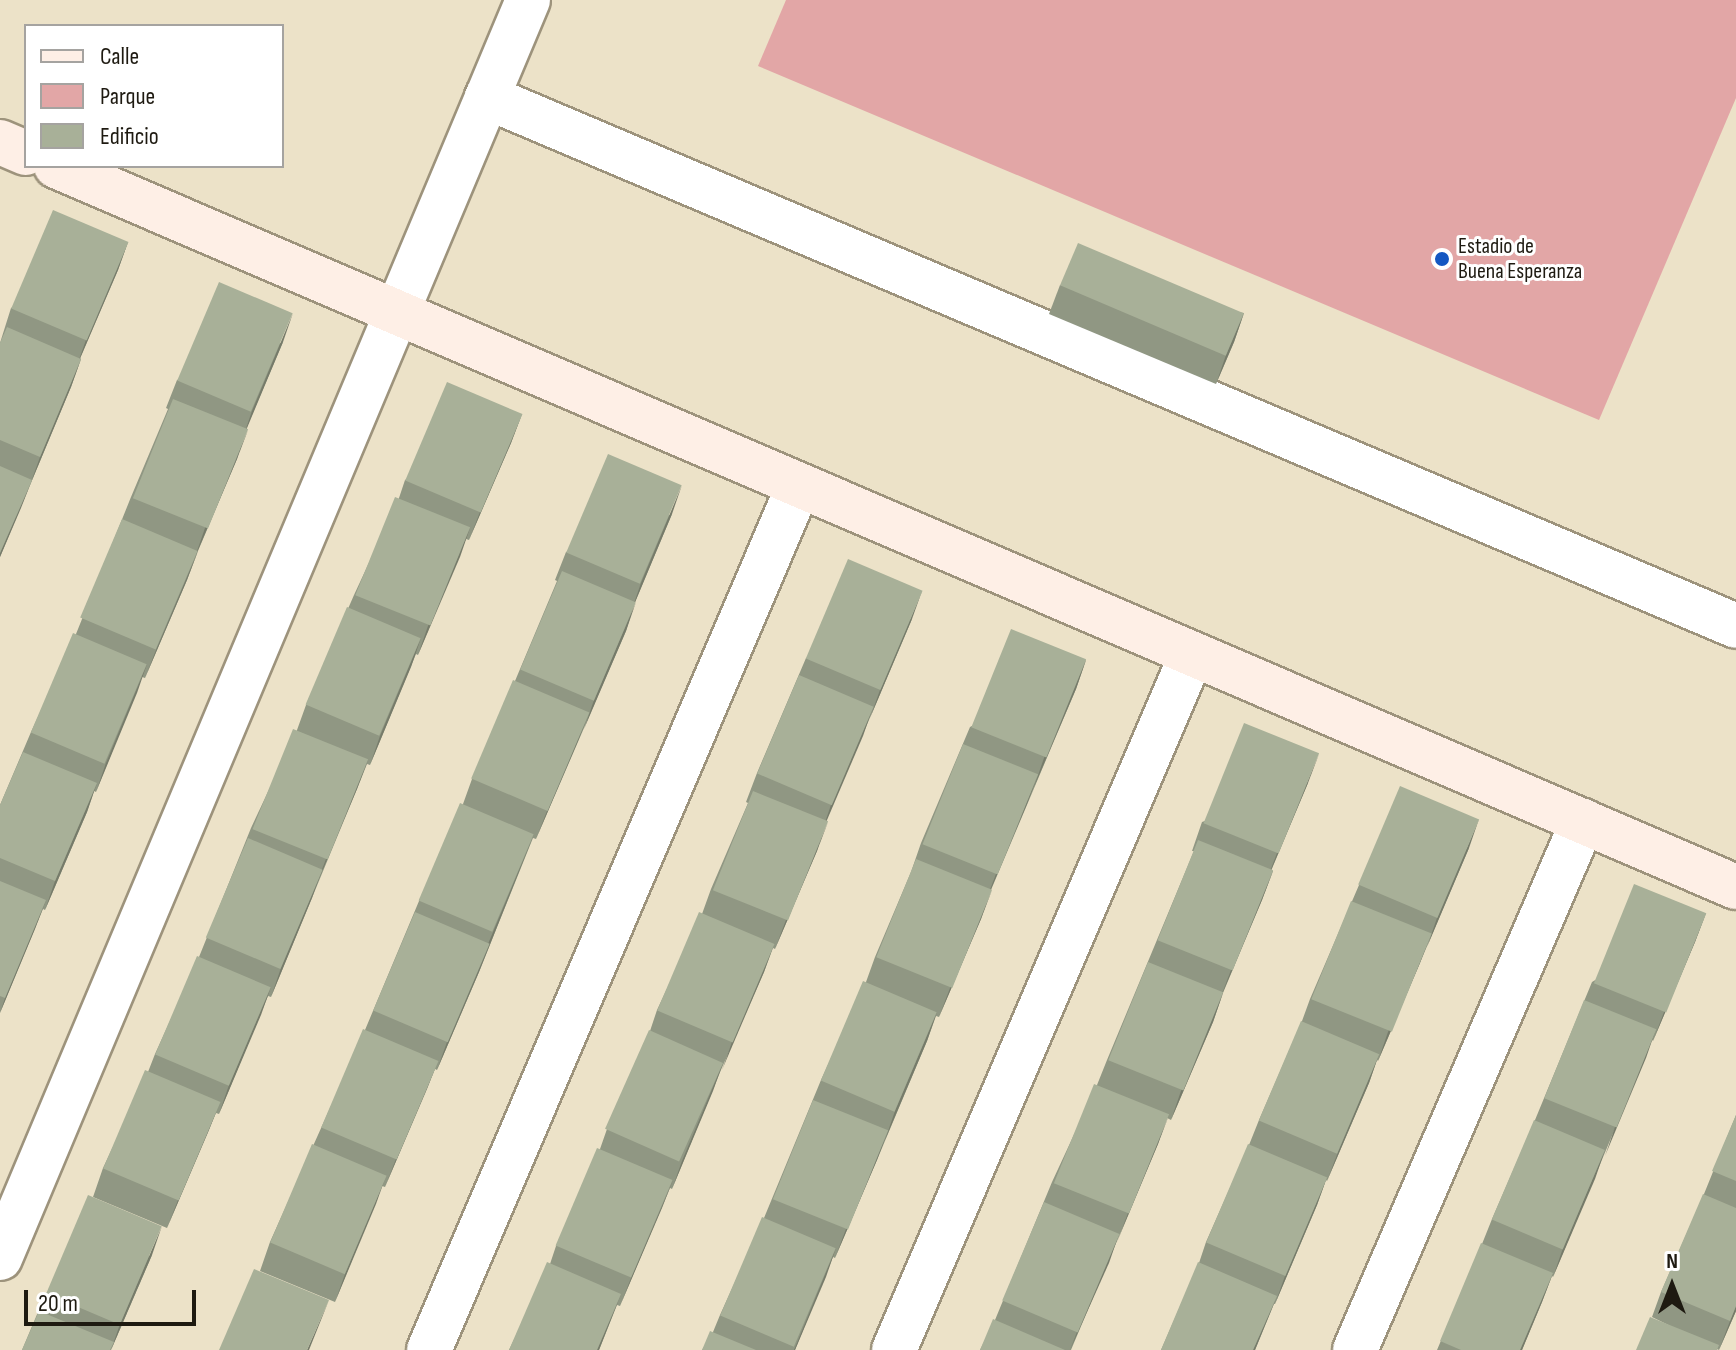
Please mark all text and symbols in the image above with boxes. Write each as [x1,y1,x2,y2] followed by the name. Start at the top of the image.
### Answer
[24,24,284,168] legend
[100,42,139,71] text: Calle
[100,82,155,111] text: Parque
[100,122,159,151] text: Edificio
[1458,233,1582,284] place label: Estadio de Buena Esperanza
[1433,250,1451,268] marker: Estadio de Buena Esperanza
[1632,1246,1712,1326] north arrow
[1666,1248,1678,1275] text: N
[28,1274,200,1324] scale bar
[38,1289,78,1318] text: 20 m

